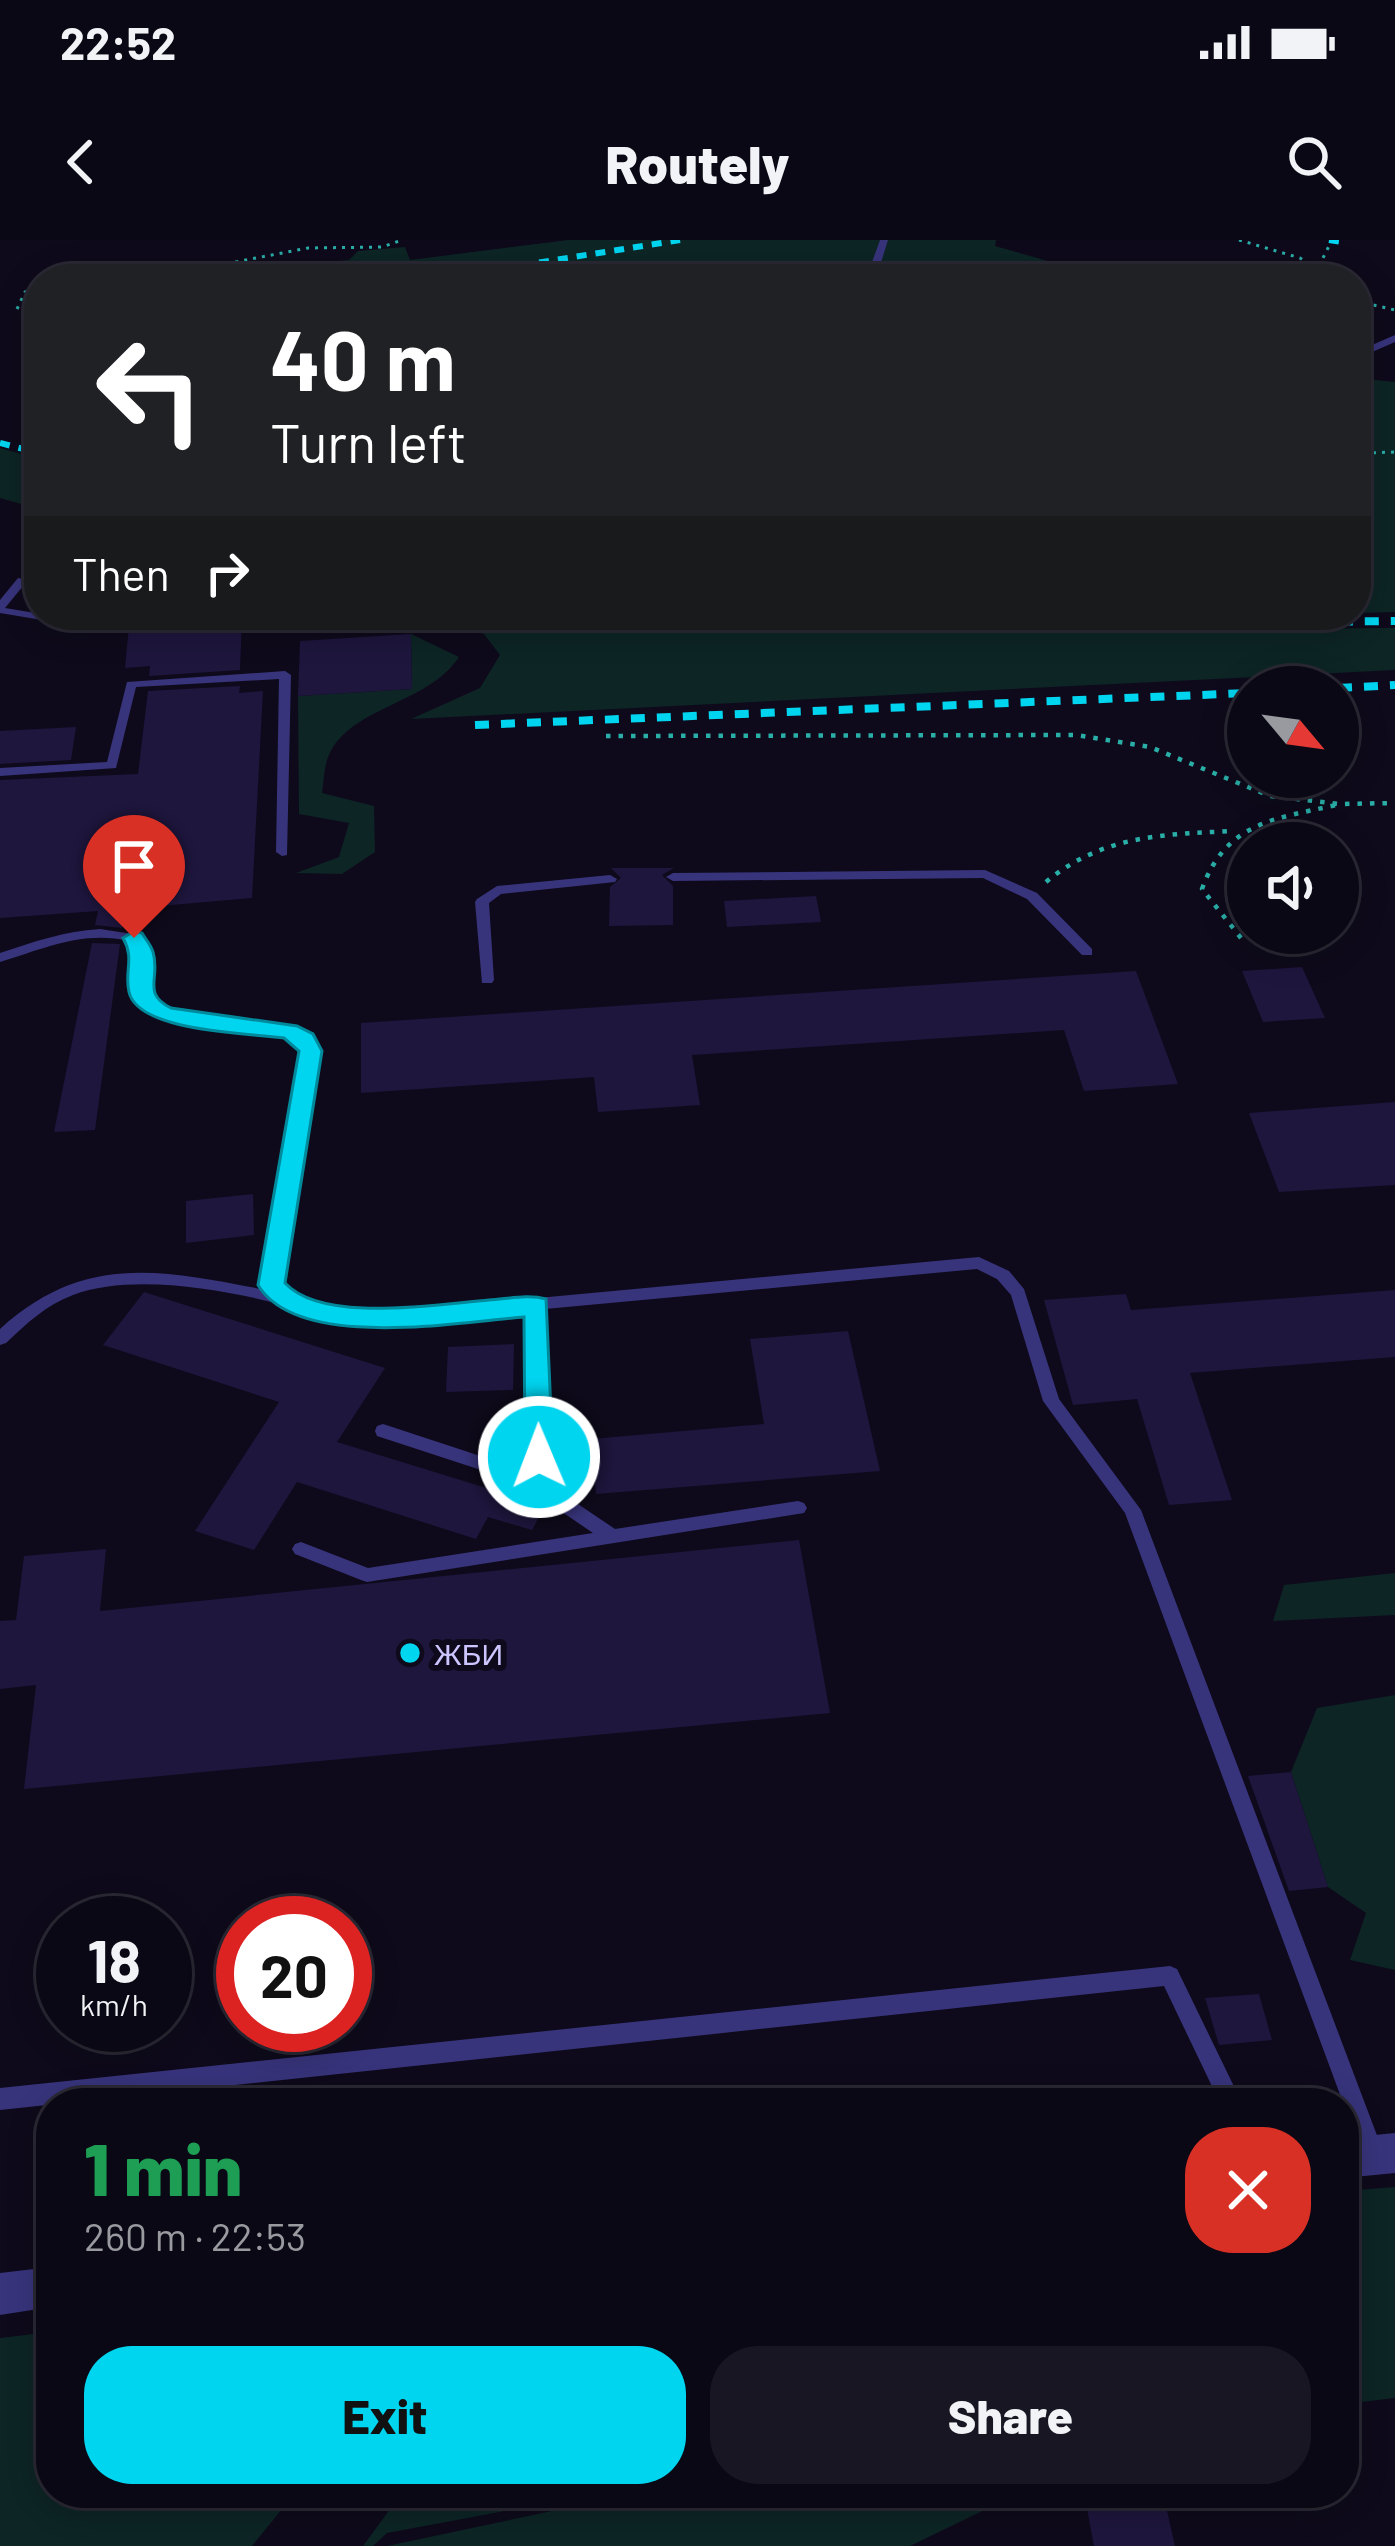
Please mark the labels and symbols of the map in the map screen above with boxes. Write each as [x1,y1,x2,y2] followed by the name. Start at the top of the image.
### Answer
[1227,666,1359,798] north arrow
[83,815,185,938] pin
[476,1394,602,1520] position arrow
[434,1635,503,1671] place label: ЖБИ
[397,1640,423,1666] marker: ЖБИ
[216,1896,372,2052] speed limit sign: 20

